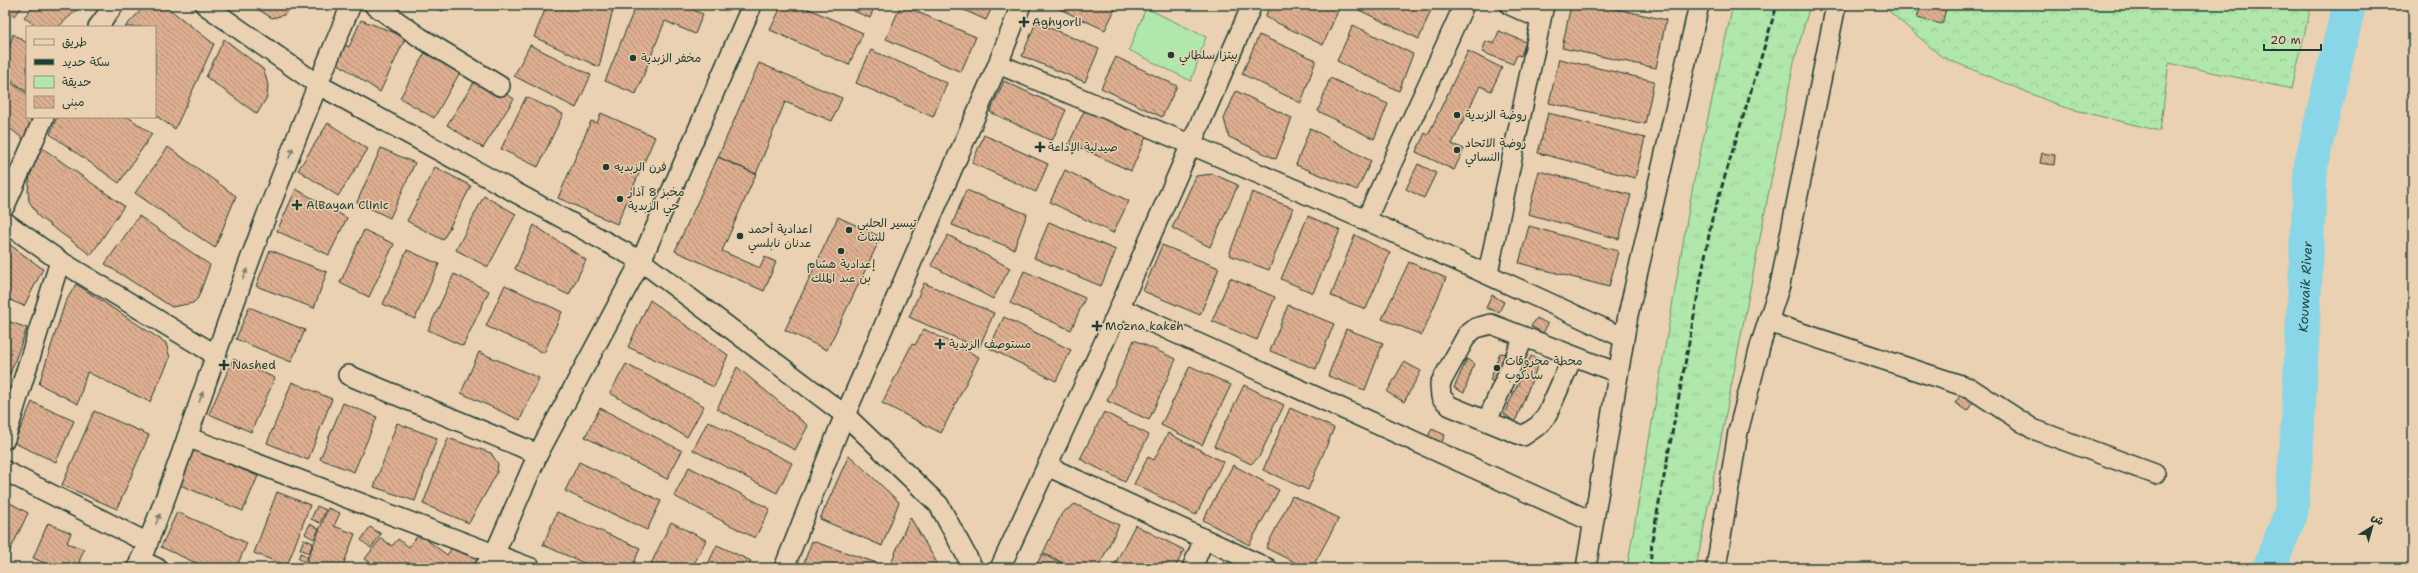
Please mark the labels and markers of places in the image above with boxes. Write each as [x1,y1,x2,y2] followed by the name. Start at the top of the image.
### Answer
[1032,14,1082,30] place label: Aghyorli
[1019,17,1029,27] marker: Aghyorli
[1179,47,1238,66] place label: بيتزا سلطاني
[641,50,701,66] place label: مخفر الزبدية
[1166,50,1176,60] marker: بيتزا سلطاني
[628,53,638,63] marker: مخفر الزبدية
[1465,107,1527,123] place label: روضة الزبدية
[1452,110,1462,120] marker: روضة الزبدية
[1465,135,1526,168] place label: روضة الاتحاد النسائي
[1048,139,1118,155] place label: صيدلية الإذاعة
[1035,142,1045,152] marker: صيدلية الإذاعة
[1452,145,1462,155] marker: روضة الاتحاد النسائي
[614,159,667,175] place label: فرن الزبديه
[601,162,611,172] marker: فرن الزبديه
[627,184,684,217] place label: مخبز 8 آذار حي الزبدية
[615,194,625,204] marker: مخبز 8 آذار حي الزبدية
[306,197,389,213] place label: AlBayan Clinic
[291,199,303,211] marker: AlBayan Clinic
[857,215,917,245] place label: تيسير الحلبي للبنات
[748,221,812,254] place label: اعدادية أحمد عدنان نابلسي
[844,225,854,235] marker: تيسير الحلبي للبنات
[735,231,745,241] marker: اعدادية أحمد عدنان نابلسي
[836,246,846,256] marker: إعدادية هشام بن عبد الملك
[807,256,875,286] place label: إعدادية هشام بن عبد الملك
[1105,318,1184,334] place label: Mozna kakeh
[1092,321,1102,331] marker: Mozna kakeh
[949,336,1031,352] place label: مستوصف الزبدية
[934,338,946,350] marker: مستوصف الزبدية
[1505,353,1583,383] place label: محطة محروقات سادكوب
[232,357,276,373] place label: Nashed
[219,360,229,370] marker: Nashed
[1492,363,1502,373] marker: محطة محروقات سادكوب

